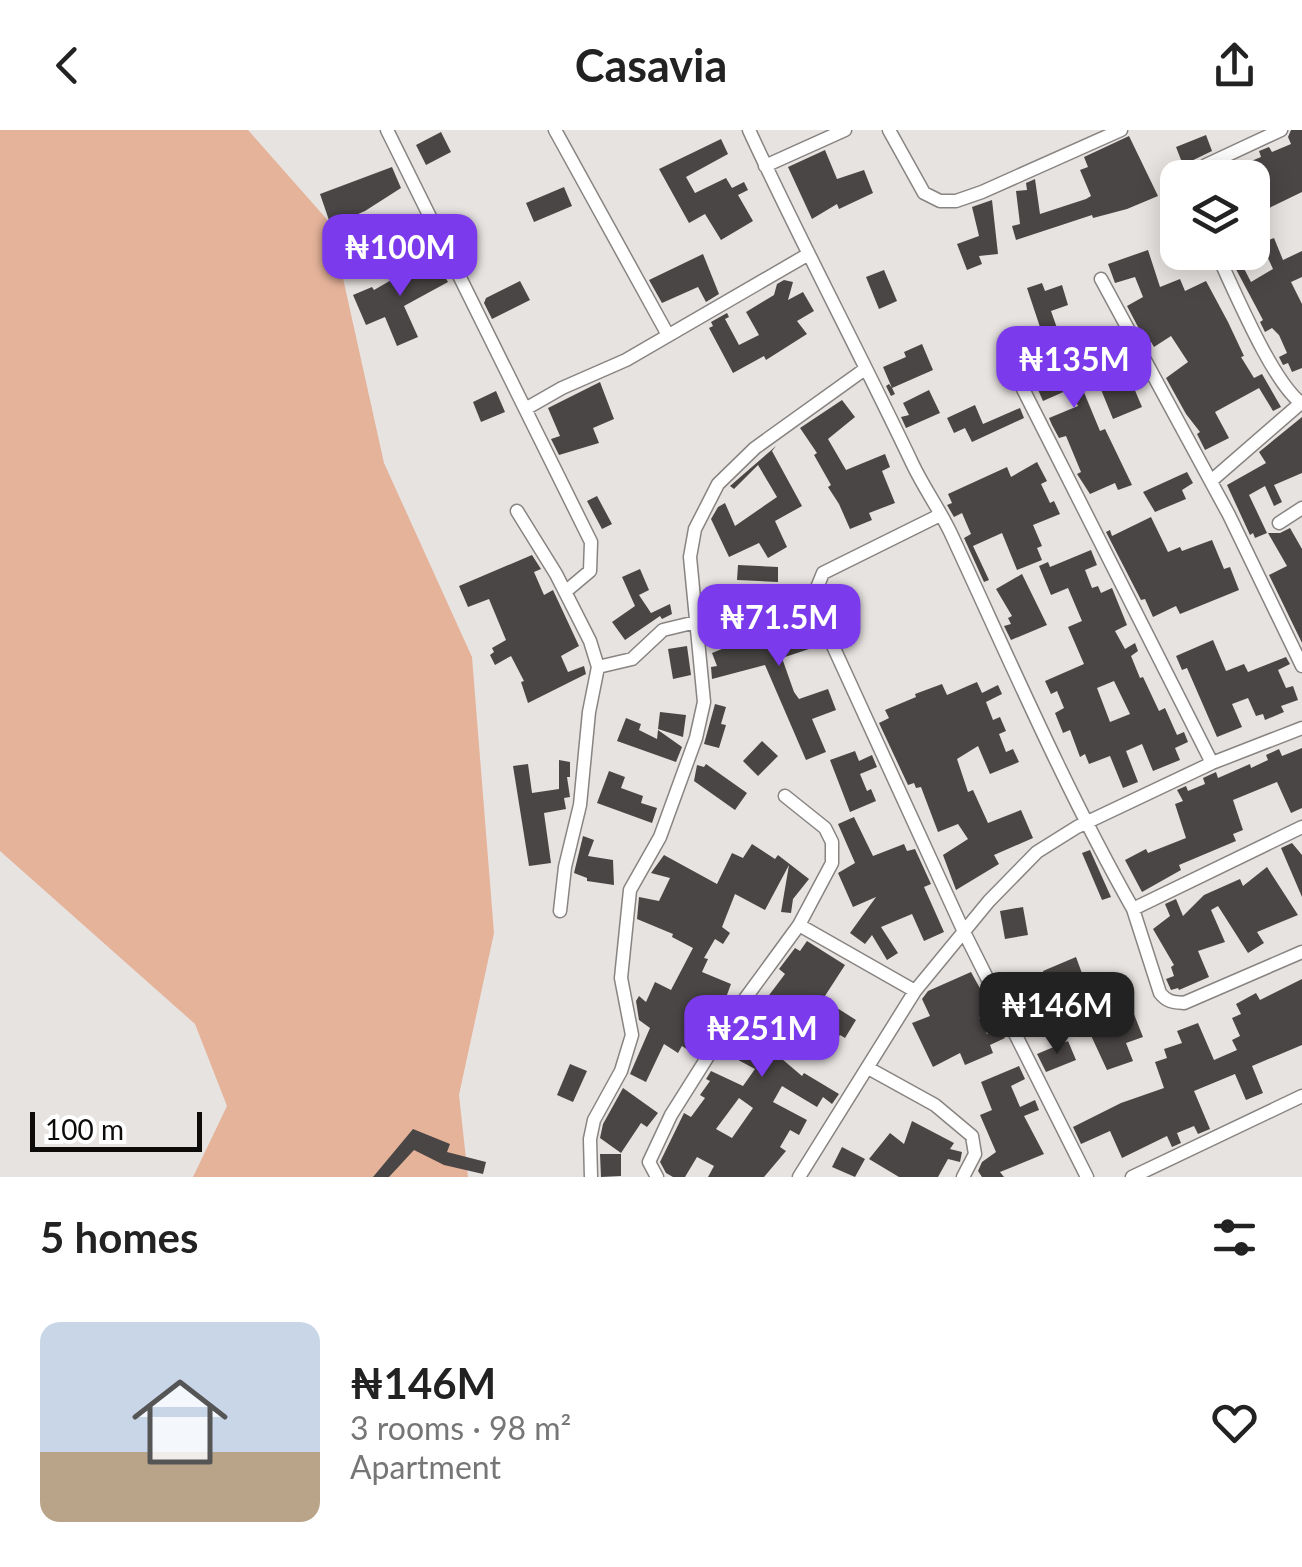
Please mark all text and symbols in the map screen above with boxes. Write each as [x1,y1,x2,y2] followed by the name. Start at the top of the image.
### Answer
[40,38,95,93] icon: back
[575,38,727,92] text: Casavia
[1207,38,1262,93] icon: share
[1160,160,1270,270] map controls
[1160,160,1270,270] button: layers
[330,214,470,299] pin: ₦100M
[344,227,456,266] text: ₦100M
[1004,326,1144,411] pin: ₦135M
[1018,339,1130,378] text: ₦135M
[698,584,860,669] pin: ₦71.5M
[719,597,839,636] text: ₦71.5M
[987,972,1127,1057] pin: ₦146M
[1001,985,1113,1024] text: ₦146M
[692,995,832,1080] pin: ₦251M
[706,1008,818,1047] text: ₦251M
[30,1107,202,1151] scale bar
[45,1112,124,1146] text: 100 m
[1207,1210,1262,1265] icon: filters
[40,1212,198,1262] text: 5 homes
[350,1358,496,1408] text: ₦146M
[120,1362,240,1482] icon: home
[1207,1395,1262,1450] icon: heart
[350,1408,571,1447] text: 3 rooms · 98 m²
[350,1447,501,1486] text: Apartment

